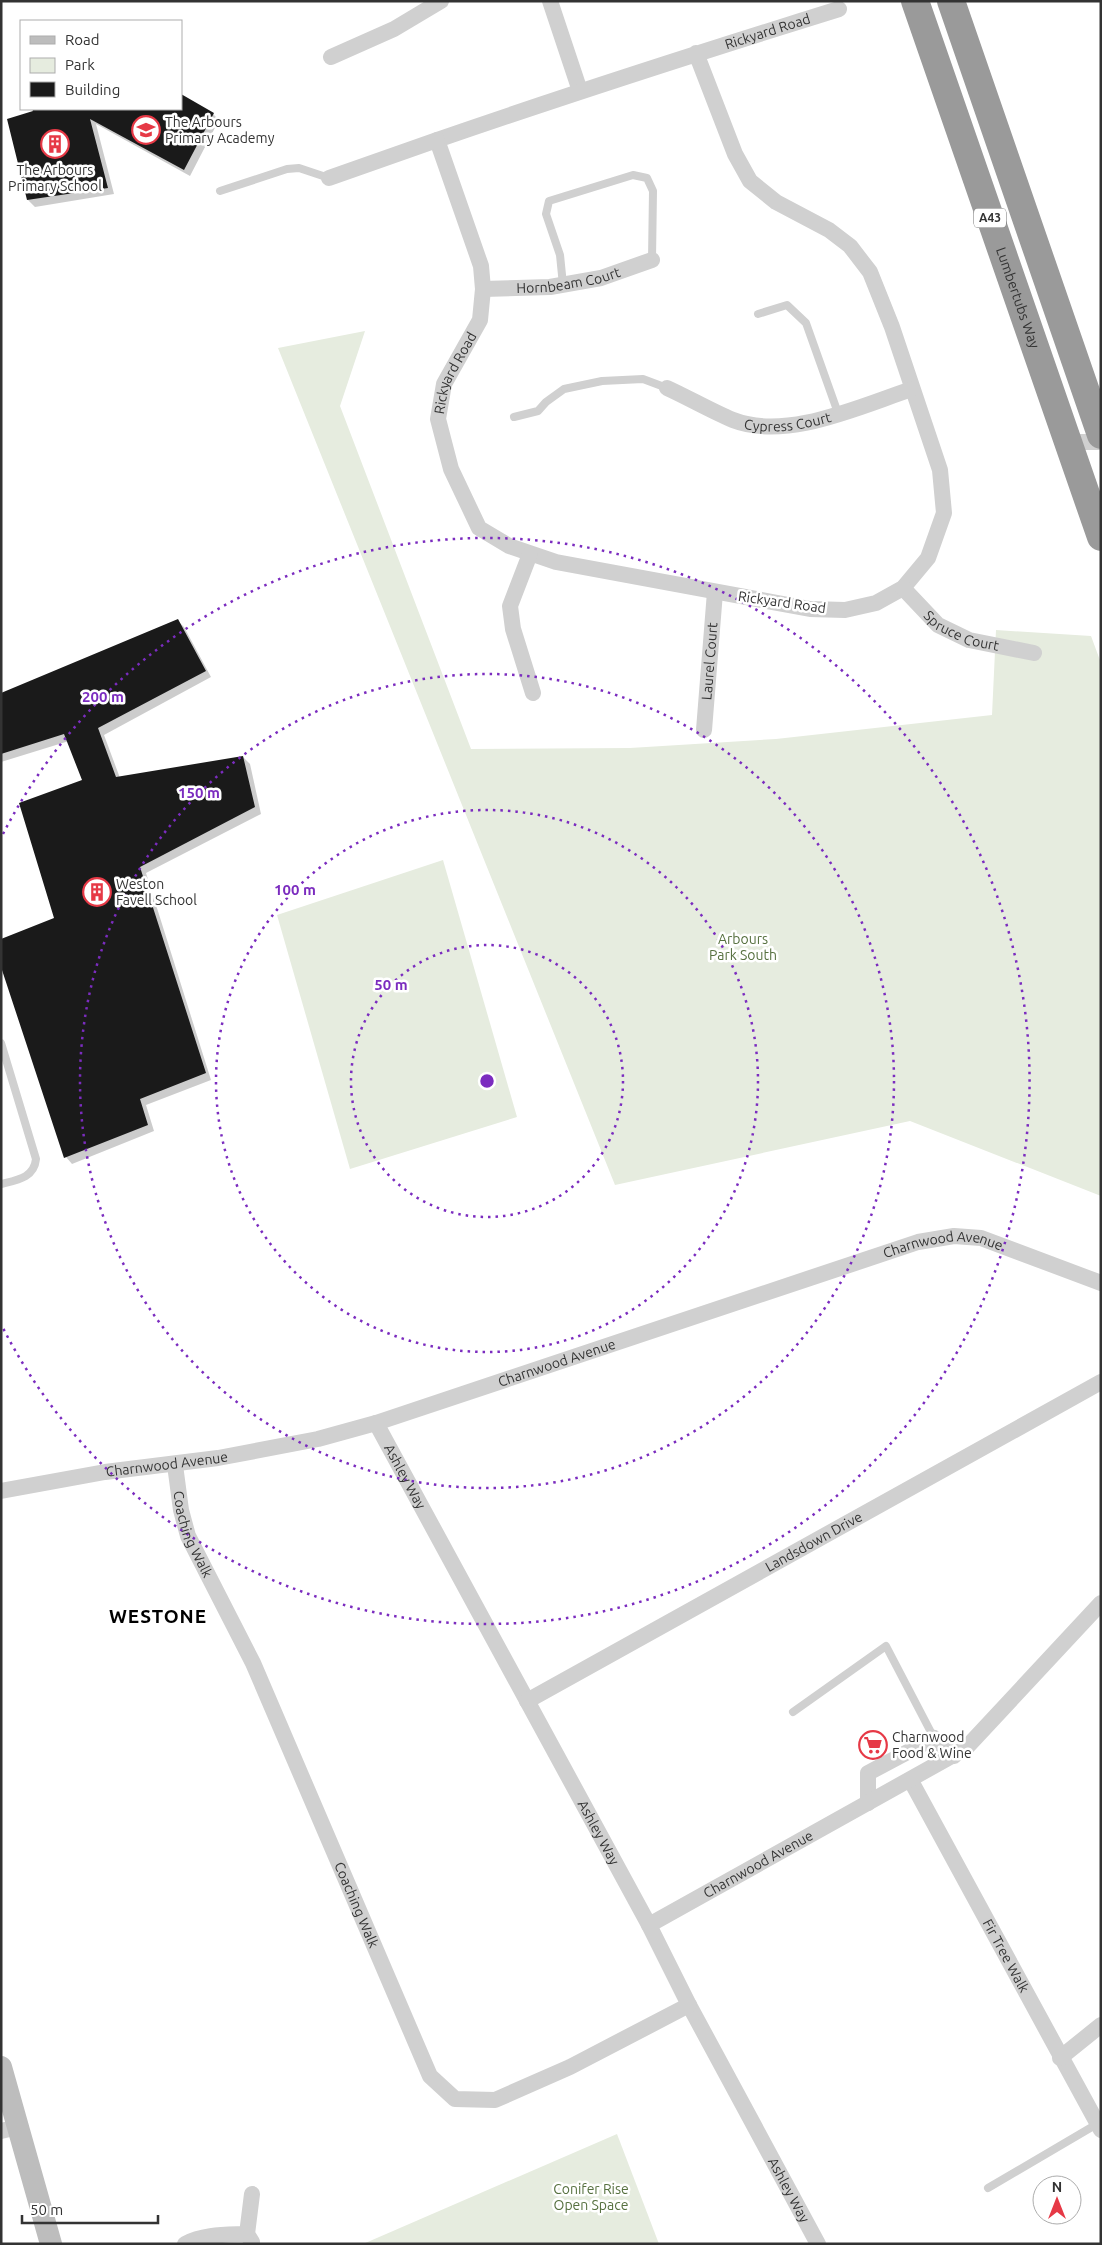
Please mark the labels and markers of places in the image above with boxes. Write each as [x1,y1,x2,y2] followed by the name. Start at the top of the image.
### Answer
[165,114,275,146] place label: The Arbours Primary Academy
[131,115,161,145] school or university icon: The Arbours Primary Academy
[40,129,70,159] building icon: The Arbours Primary School
[8,162,102,194] place label: The Arbours Primary School
[116,876,197,908] place label: Weston Favell School
[82,877,112,907] building icon: Weston Favell School
[478,1072,496,1090] centre of rings
[892,1729,972,1761] place label: Charnwood Food & Wine
[858,1730,888,1760] supermarket icon: Charnwood Food & Wine

